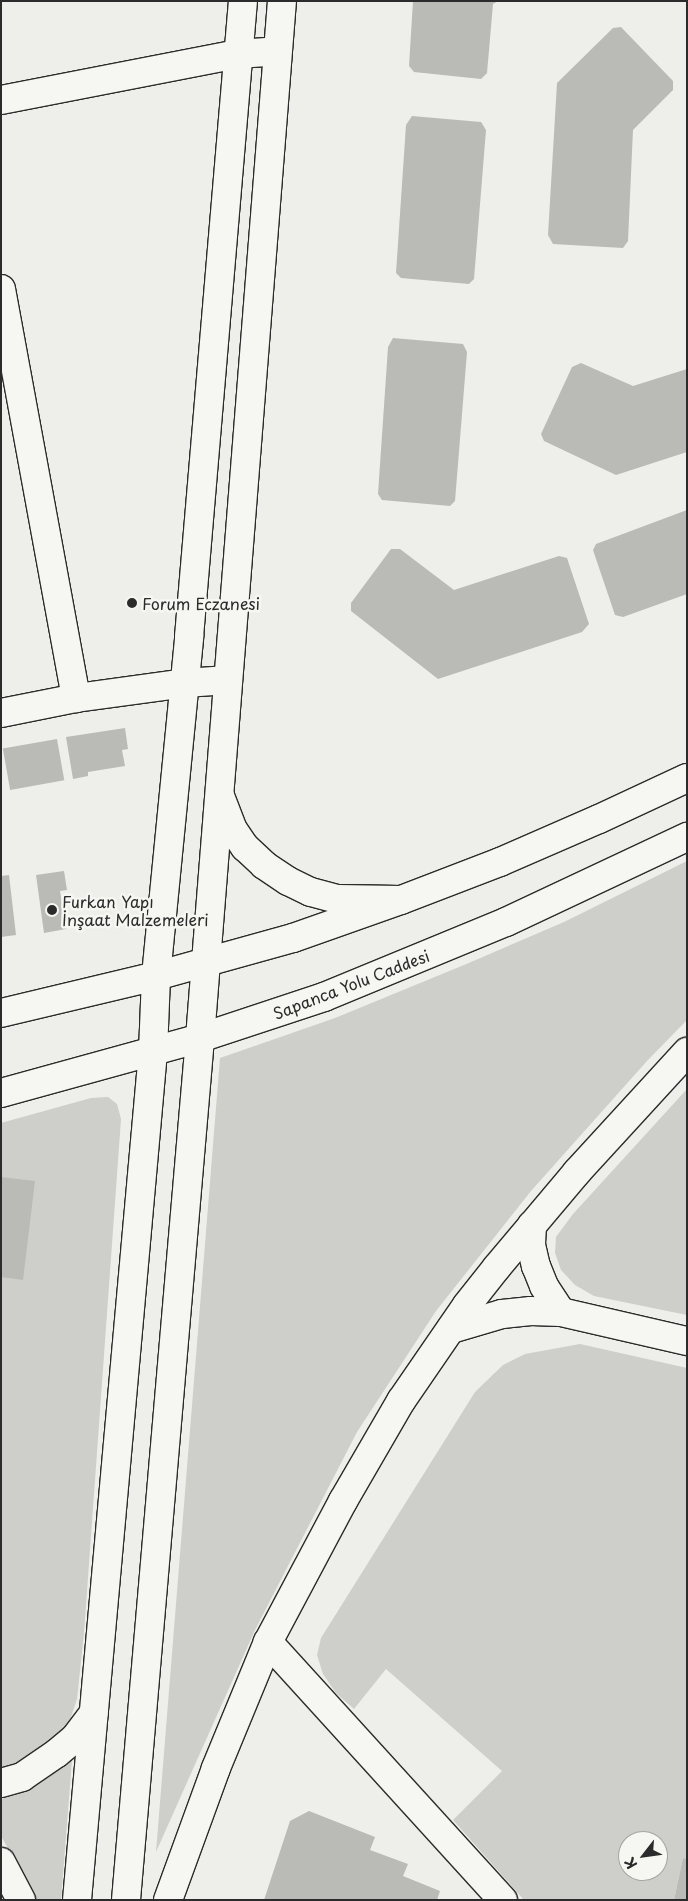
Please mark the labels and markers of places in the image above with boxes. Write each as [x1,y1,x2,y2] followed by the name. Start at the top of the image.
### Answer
[142,593,261,613] place label: Forum Eczanesi
[126,597,138,609] marker: Forum Eczanesi
[62,891,209,929] place label: Furkan Yapı İnşaat Malzemeleri
[46,904,58,916] marker: Furkan Yapı İnşaat Malzemeleri

